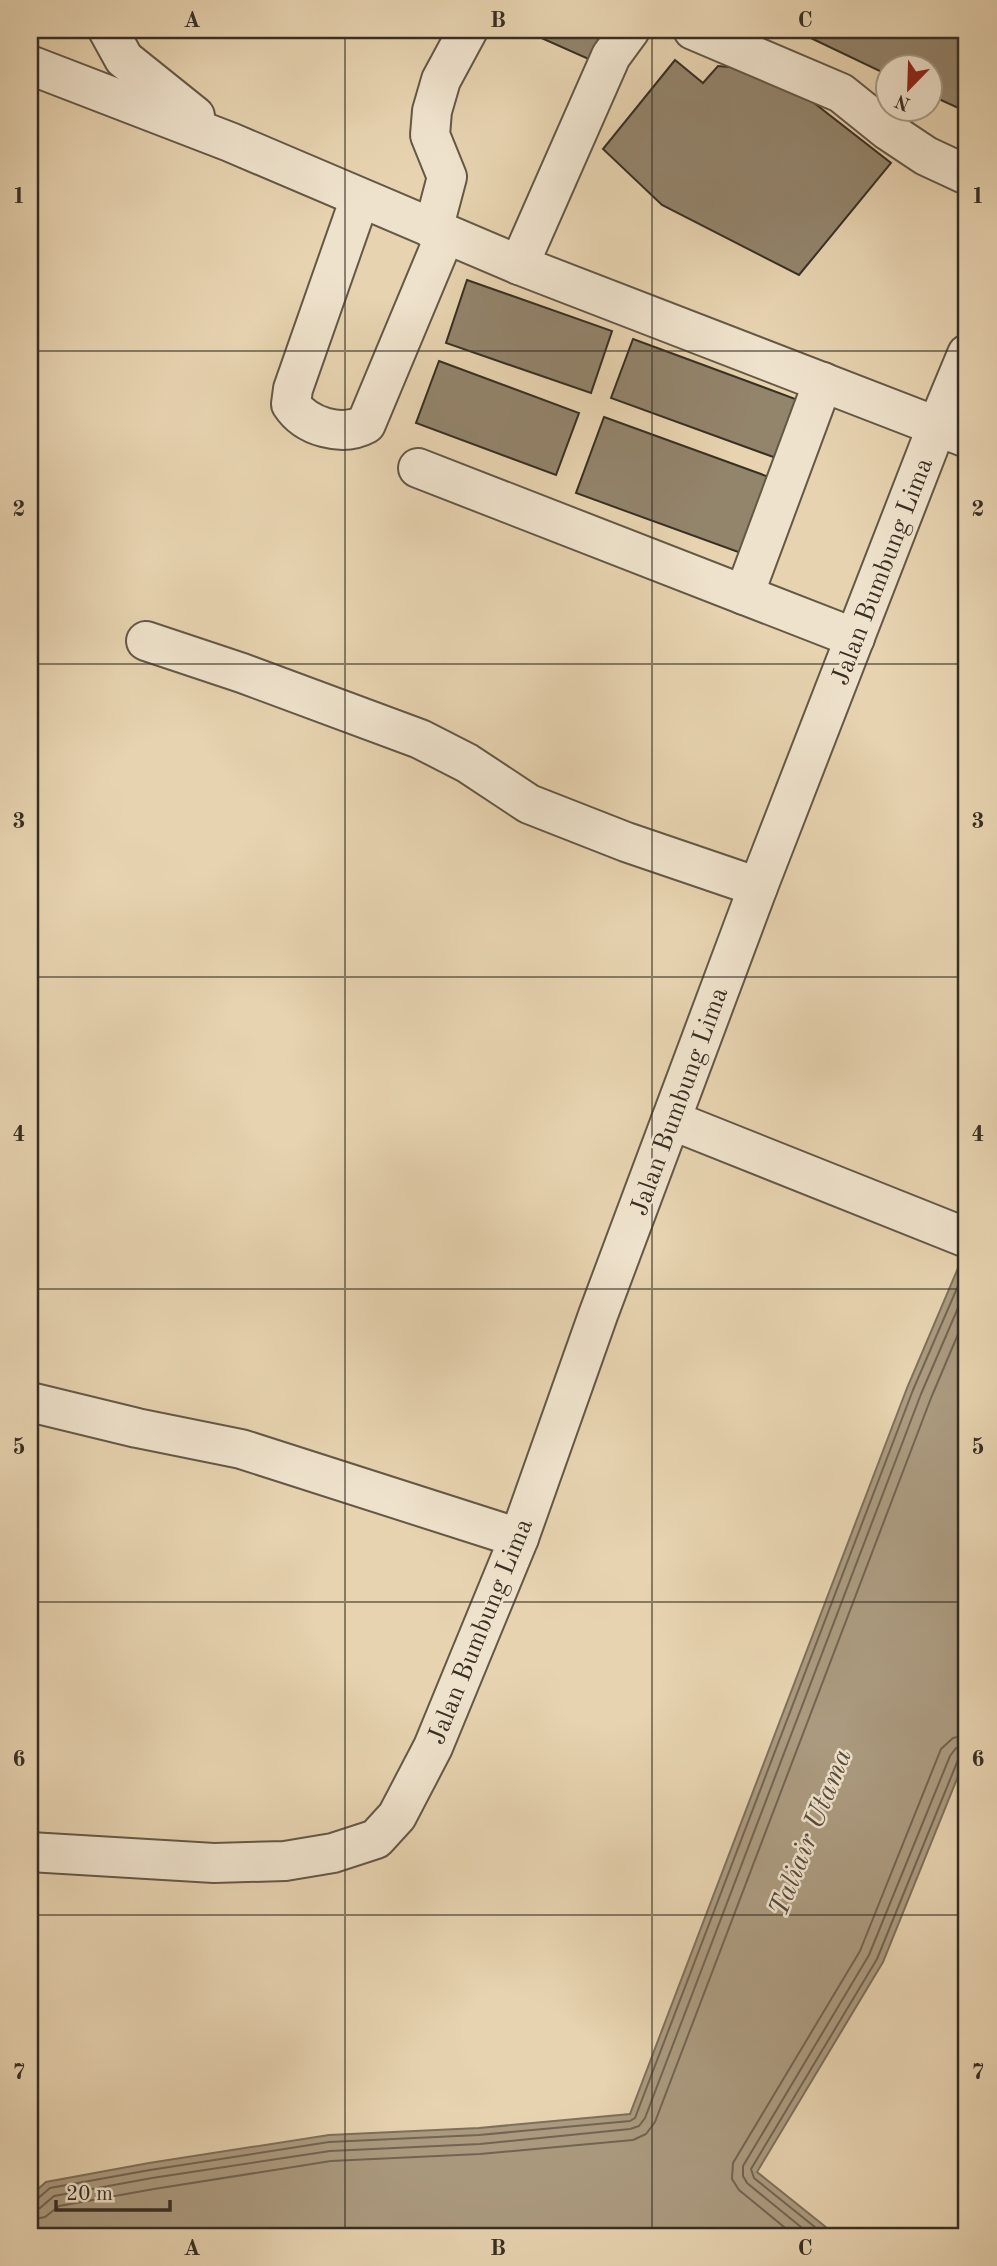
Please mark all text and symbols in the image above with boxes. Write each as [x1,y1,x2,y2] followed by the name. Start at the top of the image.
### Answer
[183,9,201,32] text: A
[490,9,506,32] text: B
[797,9,813,32] text: C
[874,52,944,122] north arrow
[893,90,914,113] text: N
[12,185,26,208] text: 1
[971,185,985,208] text: 1
[828,454,938,689] street label: Jalan Bumbung Lima
[12,498,26,521] text: 2
[971,498,985,521] text: 2
[12,810,26,833] text: 3
[971,810,985,833] text: 3
[626,984,733,1219] street label: Jalan Bumbung Lima
[12,1123,26,1146] text: 4
[971,1123,985,1146] text: 4
[12,1436,26,1459] text: 5
[971,1436,985,1459] text: 5
[424,1515,538,1748] street label: Jalan Bumbung Lima
[766,1745,858,1921] water label: Taliair Utama
[12,1748,26,1771] text: 6
[971,1748,985,1771] text: 6
[12,2061,26,2084] text: 7
[971,2061,985,2084] text: 7
[56,2168,170,2212] scale bar
[66,2184,113,2205] text: 20 m
[183,2237,201,2260] text: A
[490,2237,506,2260] text: B
[797,2237,813,2260] text: C

